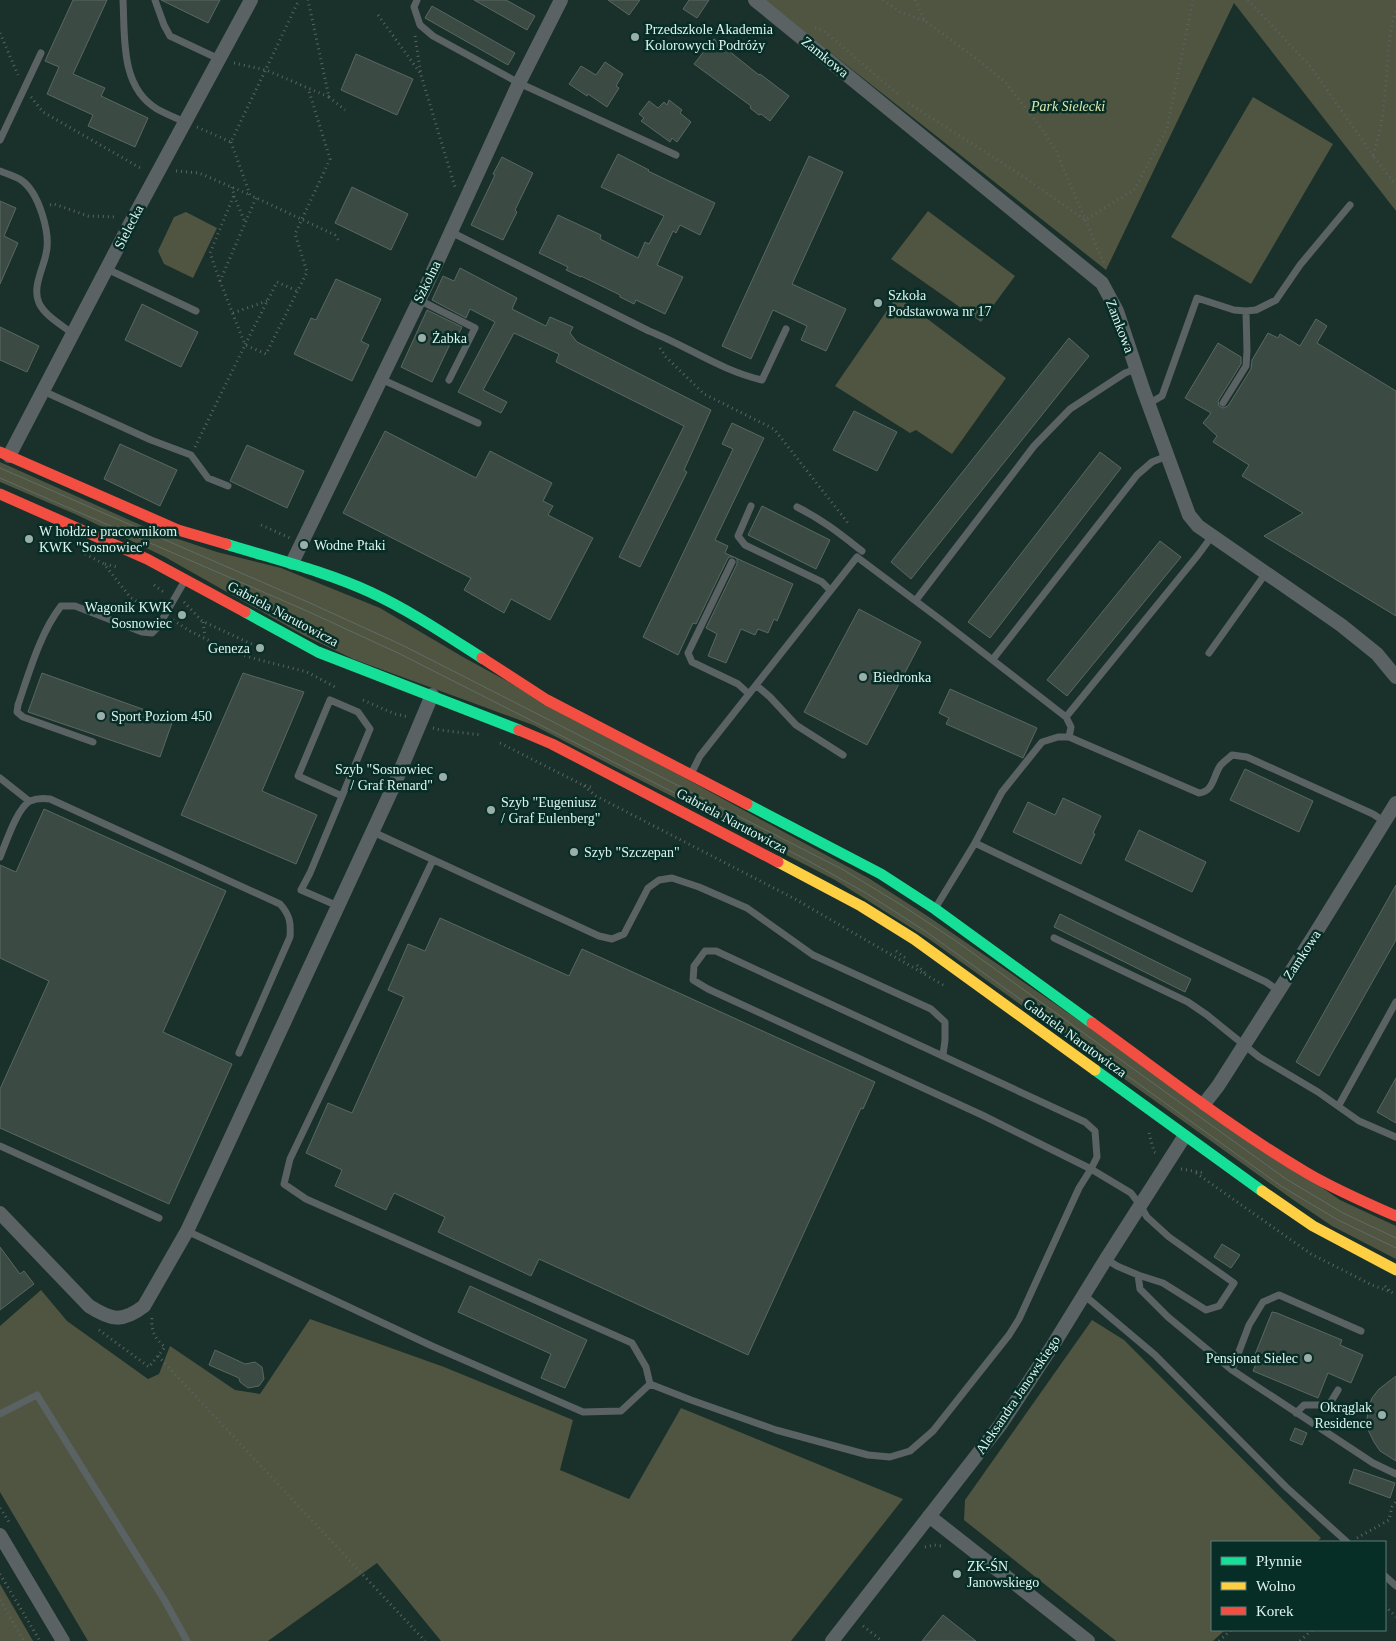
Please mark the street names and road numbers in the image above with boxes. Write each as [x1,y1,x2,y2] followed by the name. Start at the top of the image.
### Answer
[799,34,852,81] street label: Zamkowa
[112,202,147,252] street label: Sielecka
[410,258,444,306] street label: Szkolna
[1103,297,1137,356] street label: Zamkowa
[225,578,342,650] street label: Gabriela Narutowicza
[674,785,791,857] street label: Gabriela Narutowicza
[1280,927,1324,983] street label: Zamkowa
[1021,996,1130,1081] street label: Gabriela Narutowicza
[973,1333,1063,1457] street label: Aleksandra Janowskiego

